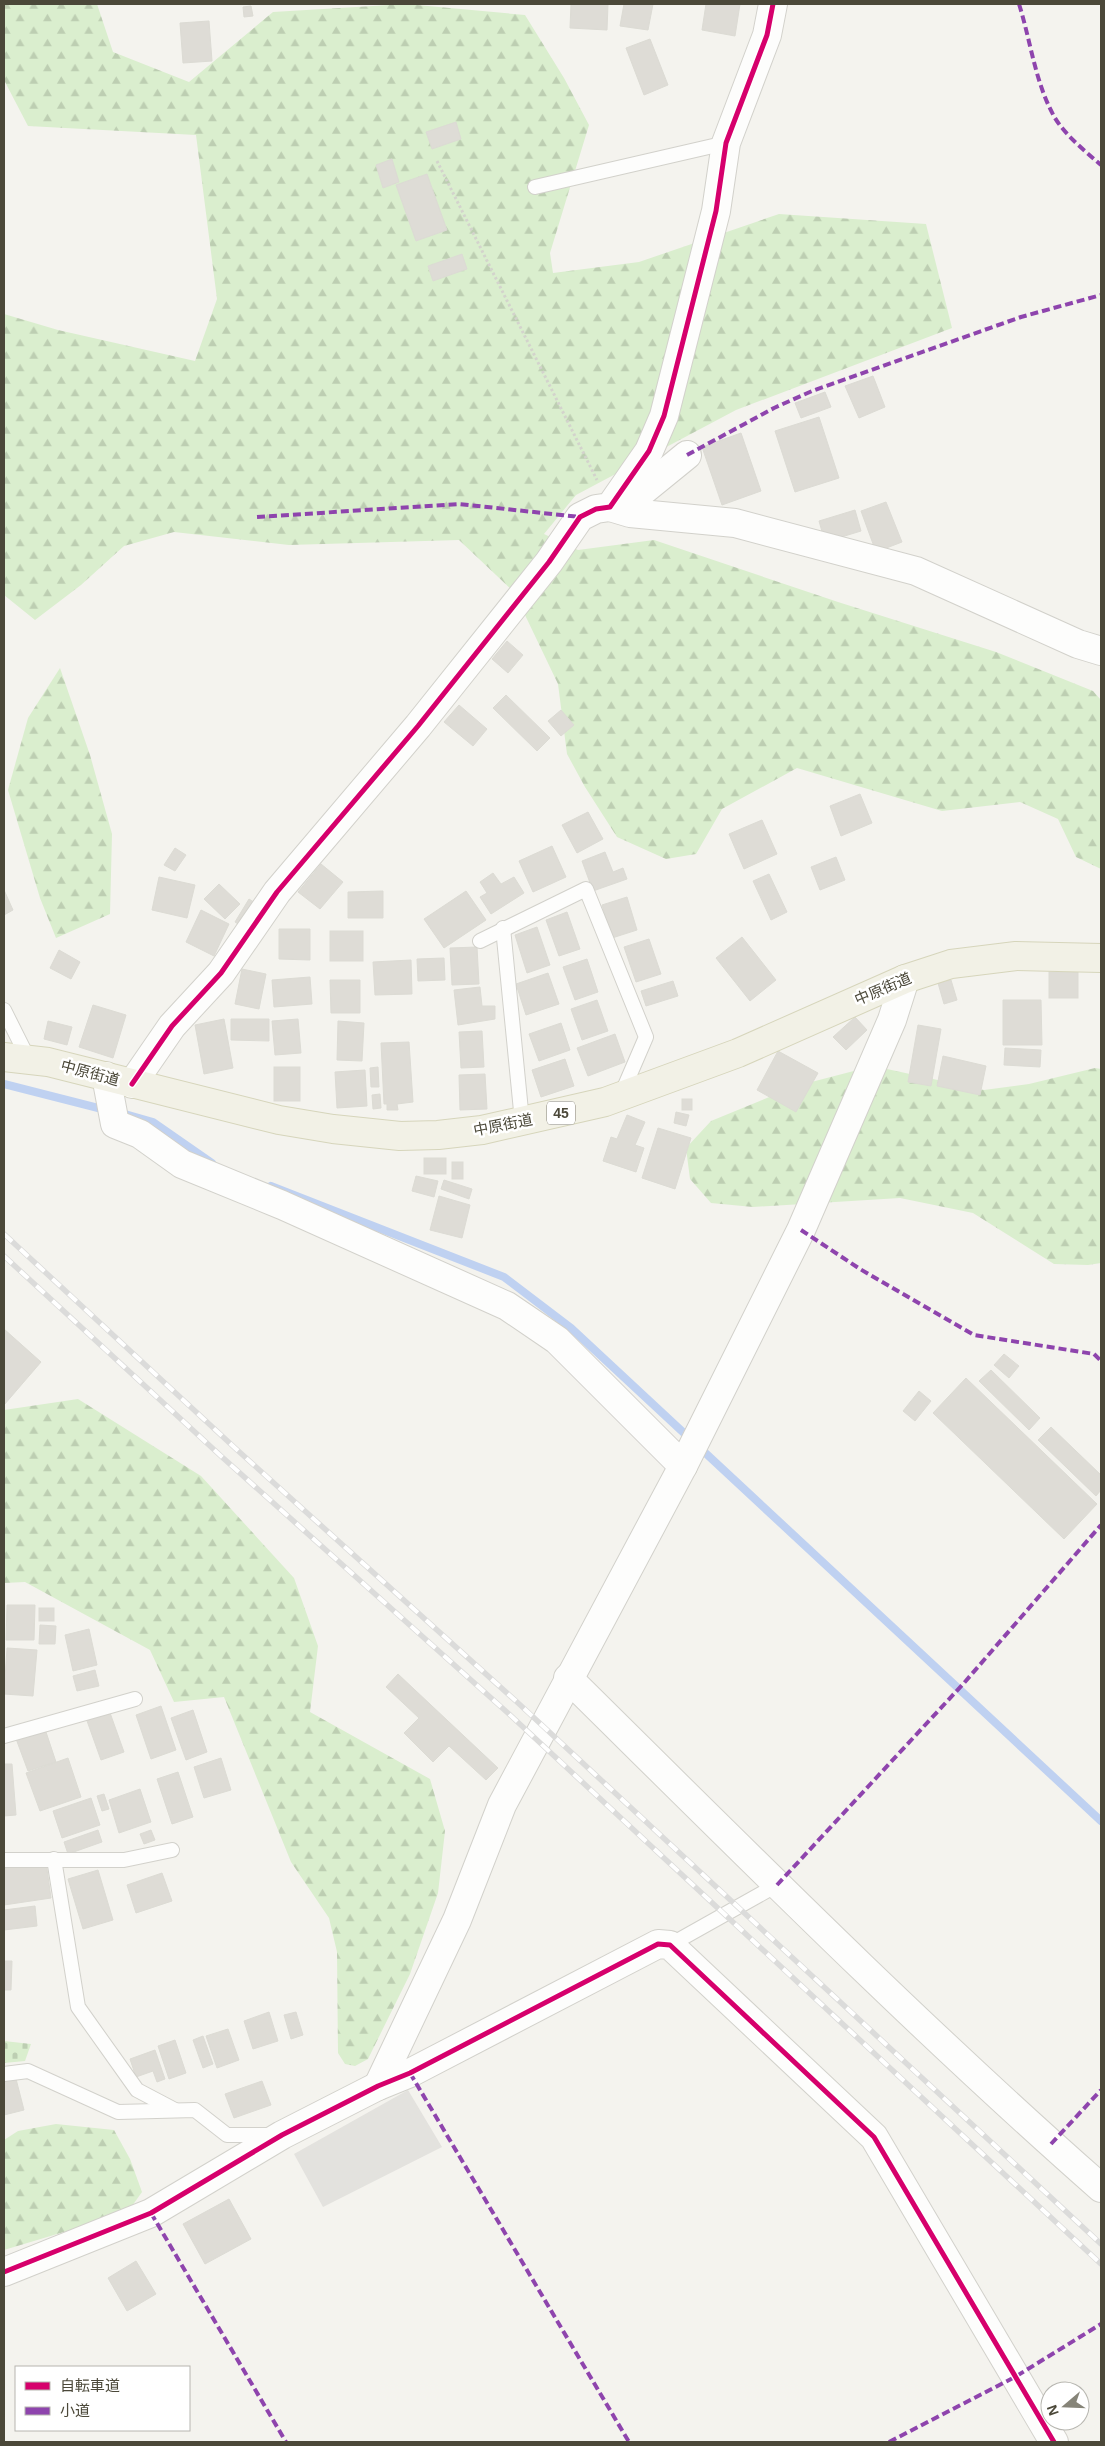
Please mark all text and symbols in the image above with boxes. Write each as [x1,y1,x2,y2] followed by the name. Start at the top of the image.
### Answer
[852,969,914,1008] street label: 中原街道
[59,1057,121,1088] street label: 中原街道
[547,1102,575,1124] road number: 45
[472,1110,534,1139] street label: 中原街道
[15,2366,190,2431] legend
[60,2377,120,2394] text: 自転車道
[1040,2381,1090,2431] north arrow
[60,2402,90,2419] text: 小道
[1043,2403,1062,2418] text: N

